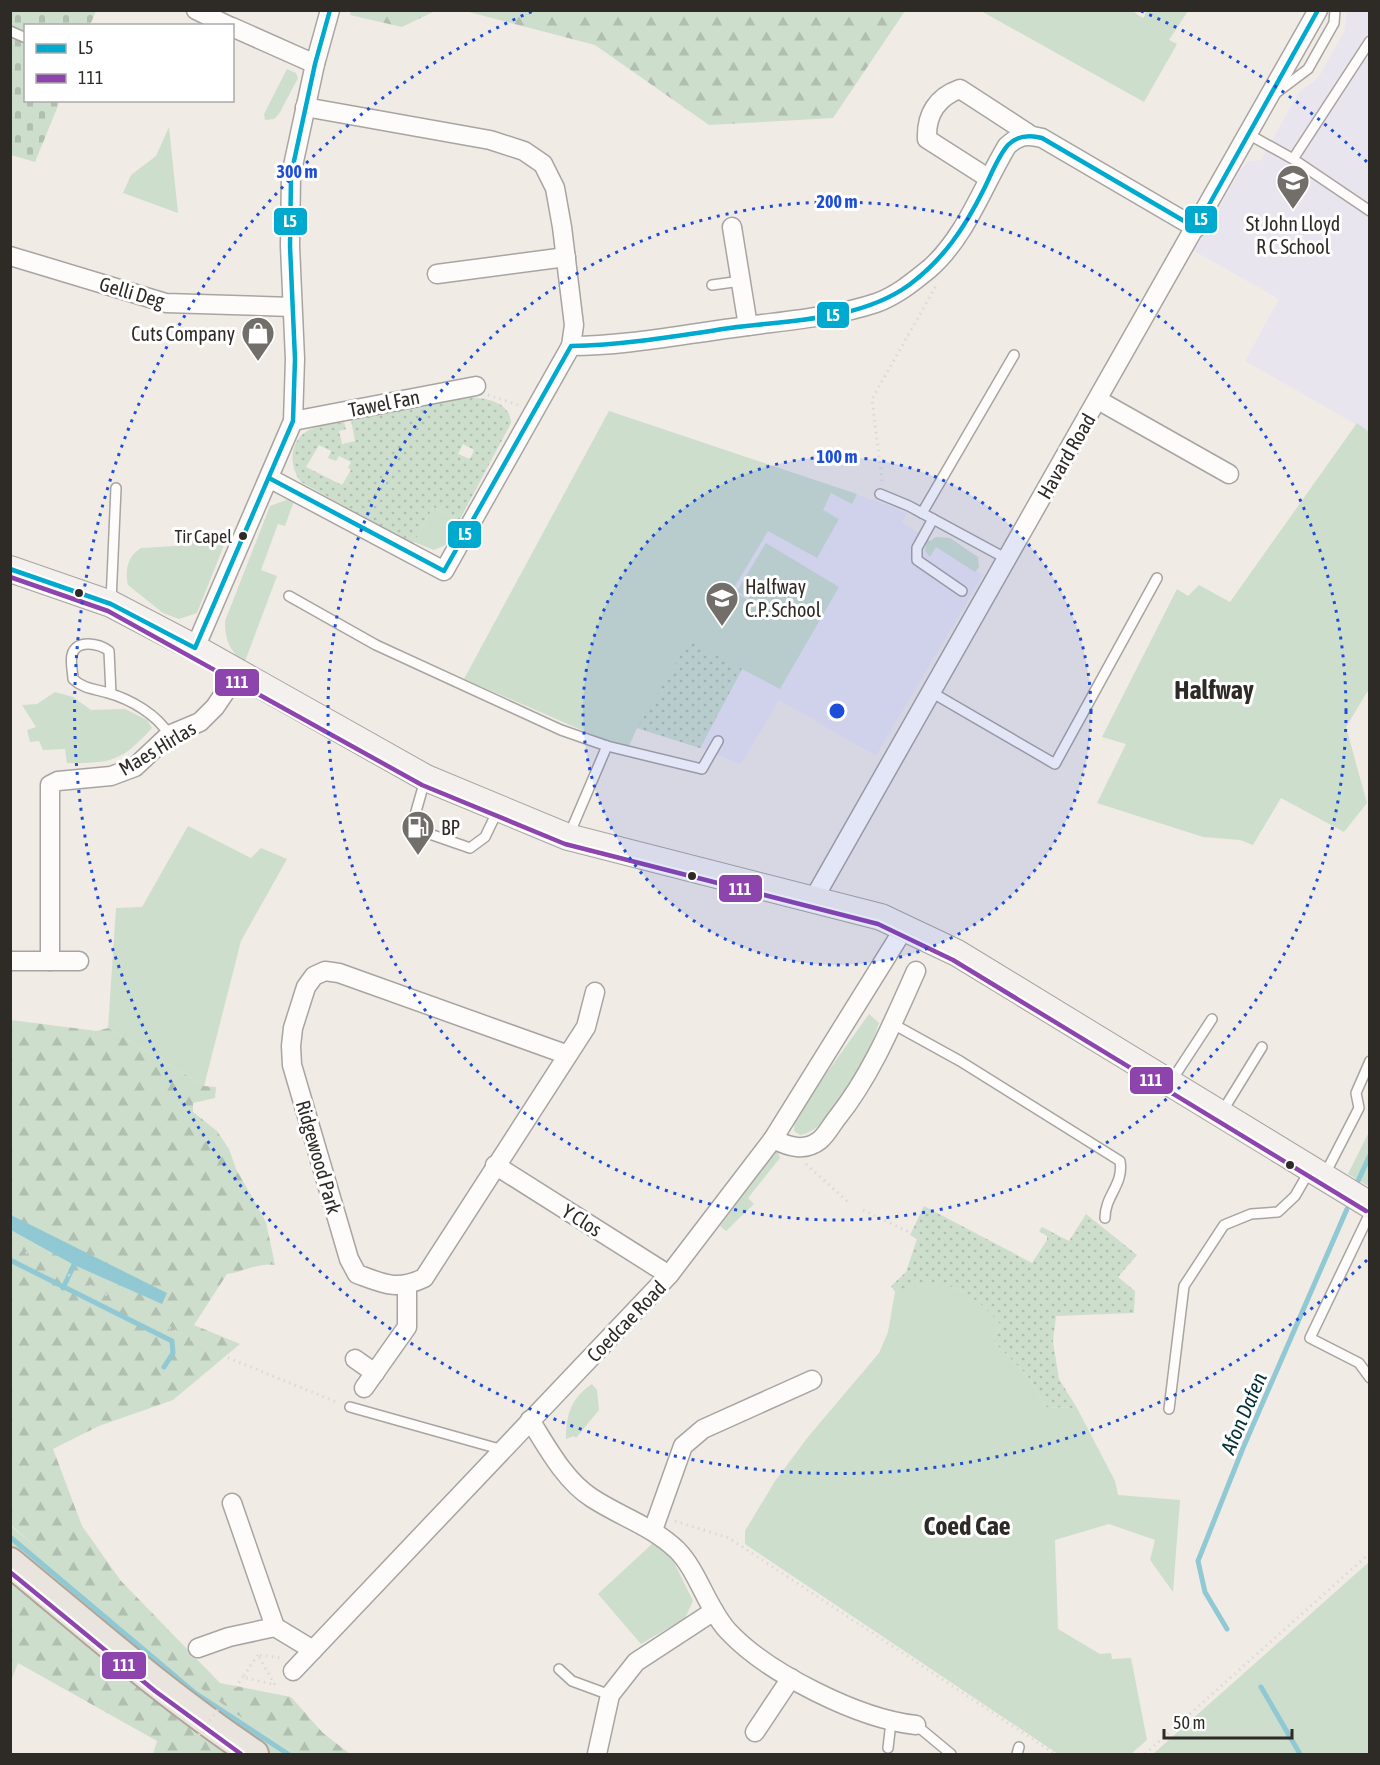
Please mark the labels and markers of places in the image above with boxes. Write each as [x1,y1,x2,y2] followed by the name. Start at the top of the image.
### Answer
[1275,163,1311,210] school or university icon: St John Lloyd R C School
[1246,212,1340,258] place label: St John Lloyd R C School
[240,315,276,362] shop icon: Cuts Company
[131,322,235,345] place label: Cuts Company
[175,526,232,547] place label: Tir Capel
[237,530,249,542] marker: Tir Capel
[745,575,822,621] place label: Halfway C.P. School
[704,580,740,627] school or university icon: Halfway C.P. School
[73,587,85,599] unlabelled marker
[827,701,847,721] centre of rings
[400,809,436,856] fuel station icon: BP
[441,816,460,839] place label: BP
[686,870,698,882] unlabelled marker
[1284,1159,1296,1171] unlabelled marker

